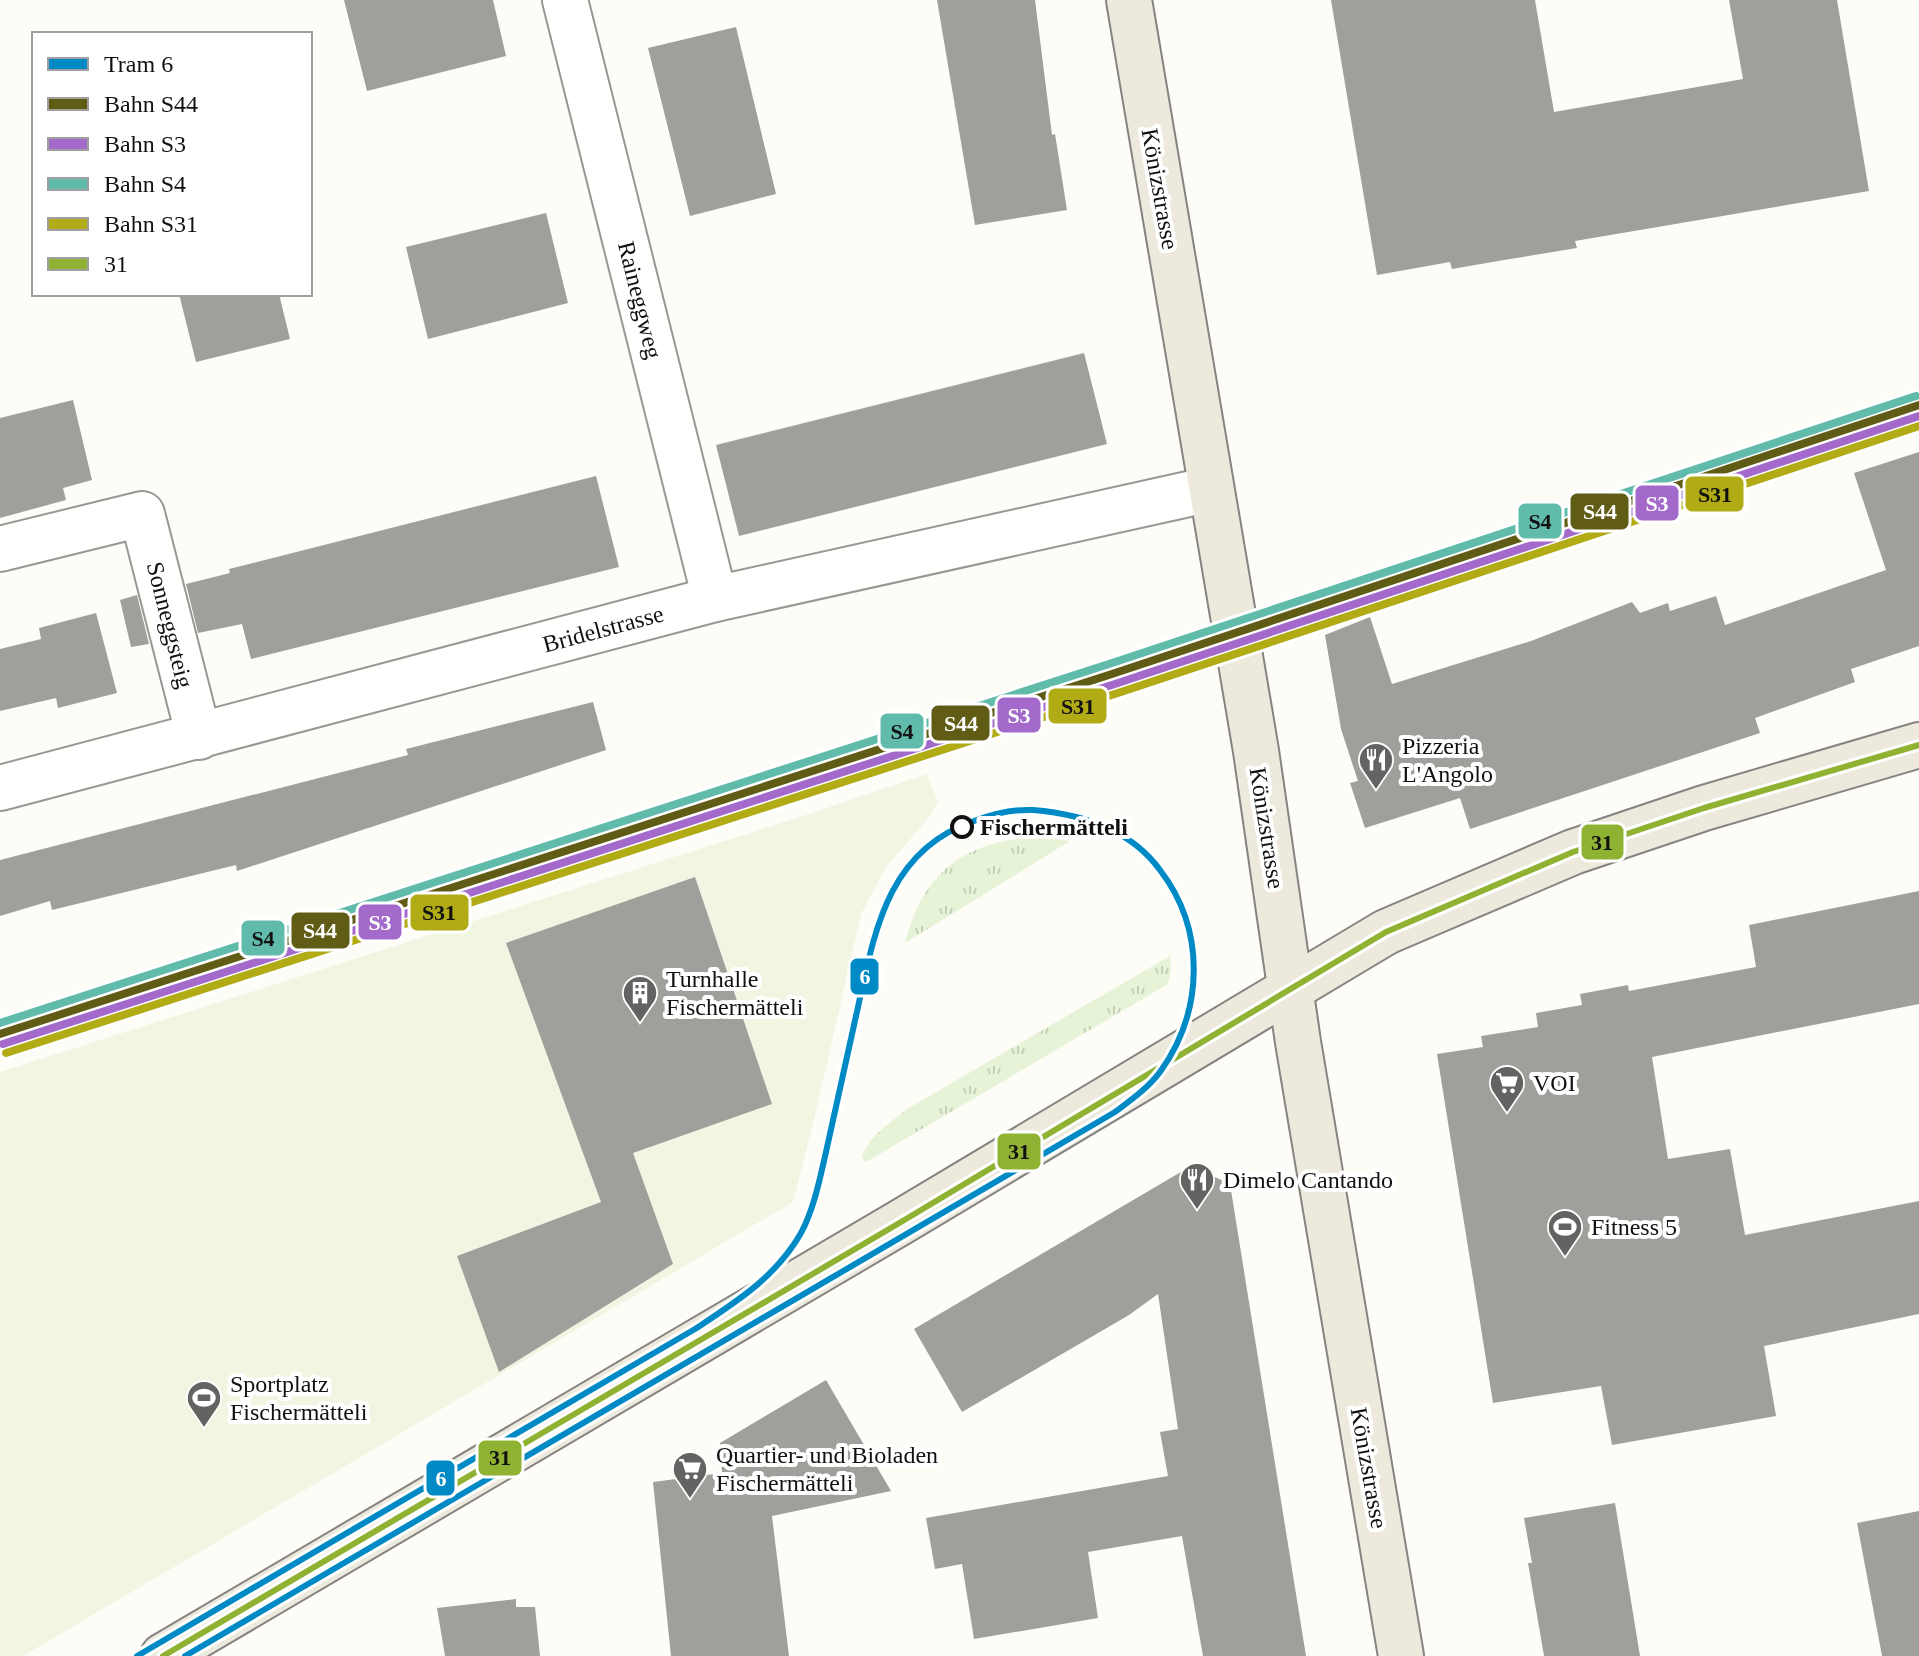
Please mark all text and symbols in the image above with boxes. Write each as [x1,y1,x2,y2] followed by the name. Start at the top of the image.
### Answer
[32,32,312,296] legend
[104,51,173,77] text: Tram 6
[104,91,198,117] text: Bahn S44
[1137,126,1183,252] street label: Könizstrasse
[104,131,186,157] text: Bahn S3
[104,171,186,197] text: Bahn S4
[104,211,198,237] text: Bahn S31
[613,239,667,361] street label: Raineggweg
[104,251,128,277] text: 31
[1684,475,1745,513] line badge: S31
[1698,482,1732,507] text: S31
[1634,484,1680,522] line badge: S3
[1645,491,1669,516] text: S3
[1569,492,1630,531] line badge: S44
[1583,499,1617,524] text: S44
[1517,502,1563,540] line badge: S4
[1528,509,1552,534] text: S4
[142,559,198,691] street label: Sonneggsteig
[540,600,666,658] street label: Bridelstrasse
[1047,687,1108,725] line badge: S31
[1061,694,1095,719] text: S31
[996,696,1042,734] line badge: S3
[1007,703,1031,728] text: S3
[930,704,991,742] line badge: S44
[944,711,978,736] text: S44
[879,712,925,750] line badge: S4
[890,719,914,744] text: S4
[1402,733,1493,787] place label: Pizzeria L'Angolo
[1357,741,1395,791] restaurant icon: Pizzeria L'Angolo
[1245,765,1289,891] street label: Könizstrasse
[980,814,1128,840] place label: Fischermätteli
[951,816,973,838] marker: Fischermätteli
[1580,823,1625,861] line badge: 31
[1591,830,1613,855] text: 31
[409,893,470,932] line badge: S31
[422,900,456,925] text: S31
[357,903,403,941] line badge: S3
[368,910,392,935] text: S3
[290,911,351,950] line badge: S44
[303,918,337,943] text: S44
[240,919,286,957] line badge: S4
[251,926,275,951] text: S4
[849,957,880,996] line badge: 6
[860,964,871,989] text: 6
[666,966,804,1020] place label: Turnhalle Fischermätteli
[621,974,659,1024] building icon: Turnhalle Fischermätteli
[1488,1064,1526,1114] supermarket icon: VOI
[1533,1070,1576,1096] place label: VOI
[996,1132,1042,1171] line badge: 31
[1008,1139,1030,1164] text: 31
[1178,1161,1216,1211] restaurant icon: Dimelo Cantando
[1223,1167,1393,1193] place label: Dimelo Cantando
[1546,1208,1584,1258] sports icon: Fitness 5
[1591,1214,1677,1240] place label: Fitness 5
[230,1371,368,1425] place label: Sportplatz Fischermätteli
[185,1379,223,1429] sports icon: Sportplatz Fischermätteli
[1346,1405,1392,1531] street label: Könizstrasse
[477,1439,523,1477] line badge: 31
[716,1442,938,1496] place label: Quartier- und Bioladen Fischermätteli
[489,1445,511,1470] text: 31
[671,1450,709,1500] supermarket icon: Quartier- und Bioladen Fischermätteli
[425,1459,456,1497] line badge: 6
[436,1466,447,1491] text: 6

